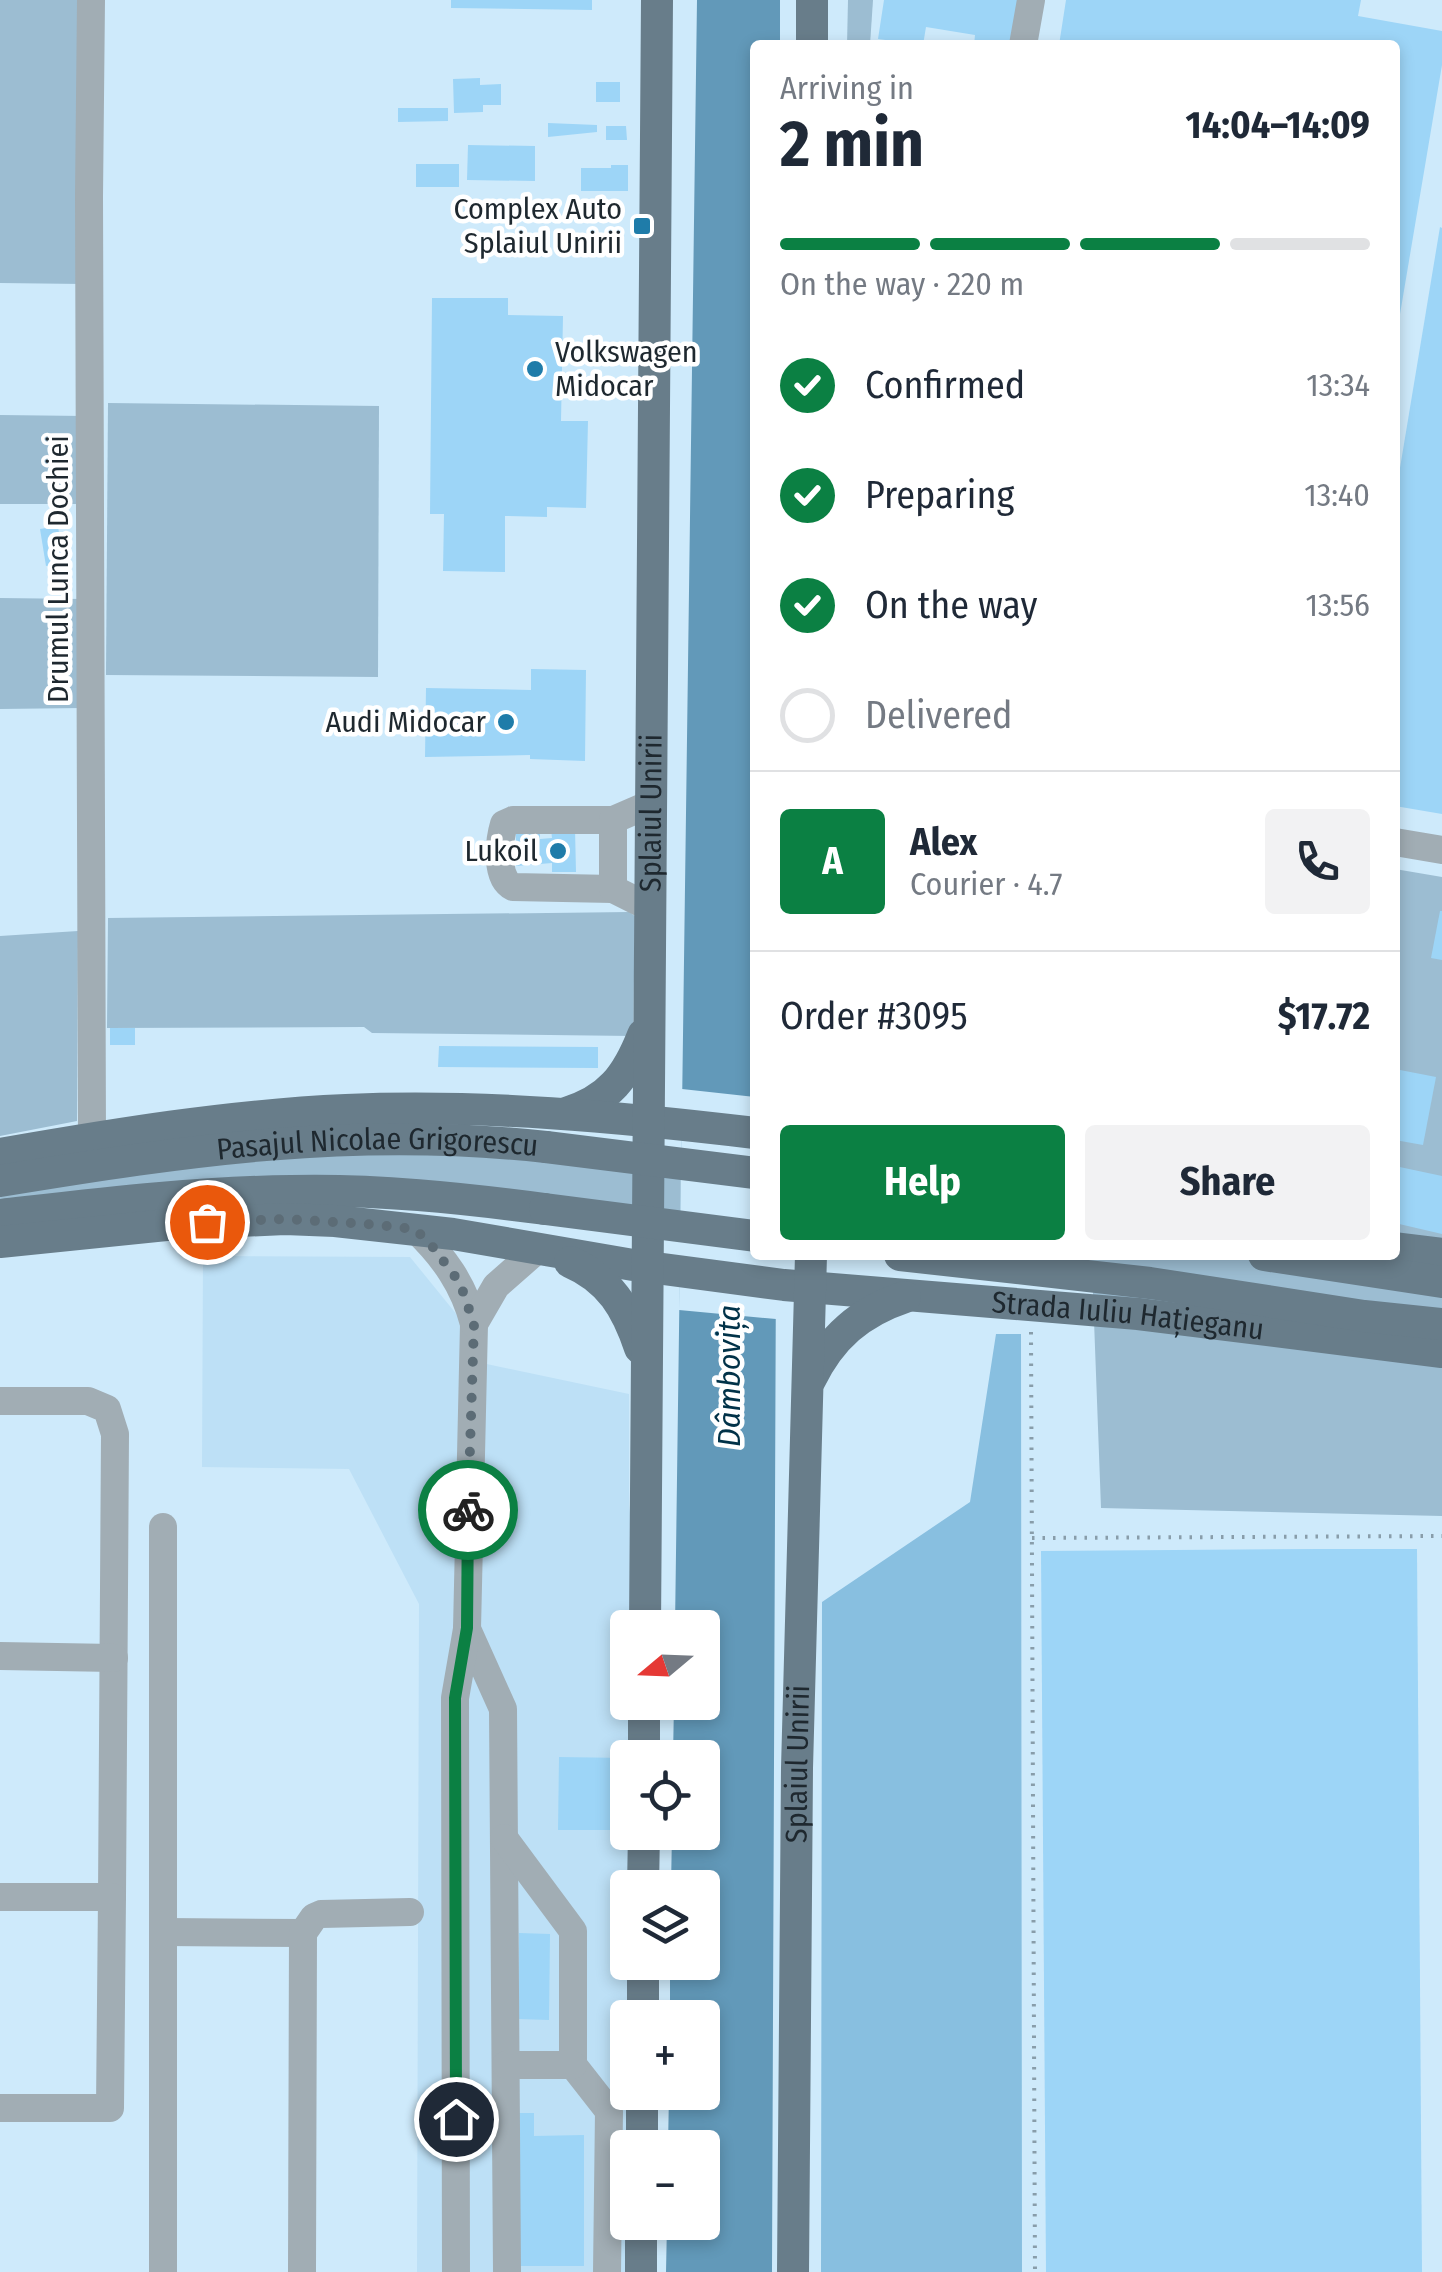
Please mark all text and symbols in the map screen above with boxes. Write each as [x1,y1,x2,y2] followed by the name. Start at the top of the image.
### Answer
[780,69,914,107] text: Arriving in
[1186,102,1370,148] text: 14:04–14:09
[780,105,924,183] text: 2 min
[453,191,622,261] place label: Complex Auto Splaiul Unirii
[631,215,653,237] marker: Complex Auto Splaiul Unirii
[780,265,1024,303] text: On the way · 220 m
[555,334,698,404] place label: Volkswagen Midocar
[524,358,546,380] marker: Volkswagen Midocar
[780,358,835,413] icon: check
[865,362,1025,408] text: Confirmed
[1306,366,1370,404] text: 13:34
[40,435,76,703] street label: Drumul Lunca Dochiei
[780,468,835,523] icon: check
[865,472,1014,518] text: Preparing
[1304,476,1370,514] text: 13:40
[780,578,835,633] icon: check
[865,582,1037,628] text: On the way
[1306,586,1370,624] text: 13:56
[865,692,1012,738] text: Delivered
[325,704,487,740] place label: Audi Midocar
[495,711,517,733] marker: Audi Midocar
[632,734,670,892] street label: Splaiul Unirii
[1265,809,1370,914] button: phone
[910,819,977,865] text: Alex
[465,833,538,869] place label: Lukoil
[822,838,843,884] text: A
[547,840,569,862] marker: Lukoil
[910,865,1062,903] text: Courier · 4.7
[780,993,968,1039] text: Order #3095
[1278,993,1370,1039] text: $17.72
[215,1121,540,1168] street label: Pasajul Nicolae Grigorescu
[780,1125,1065,1240] button: Help
[1085,1125,1370,1240] button: Share
[165,1180,250,1265] pin
[180,1195,235,1250] icon: bag
[990,1284,1266,1348] street label: Strada Iuliu Hațieganu
[710,1305,749,1447] water label: Dâmbovița
[418,1460,518,1560] courier
[441,1483,496,1538] icon: bike
[610,1610,720,1720] north arrow
[610,1610,720,2240] map controls
[778,1684,817,1843] street label: Splaiul Unirii
[610,1740,720,1850] button: locate
[610,1870,720,1980] button: layers
[610,2000,720,2110] button: +
[414,2077,499,2162] pin
[429,2092,484,2147] icon: home
[610,2130,720,2240] button: −

